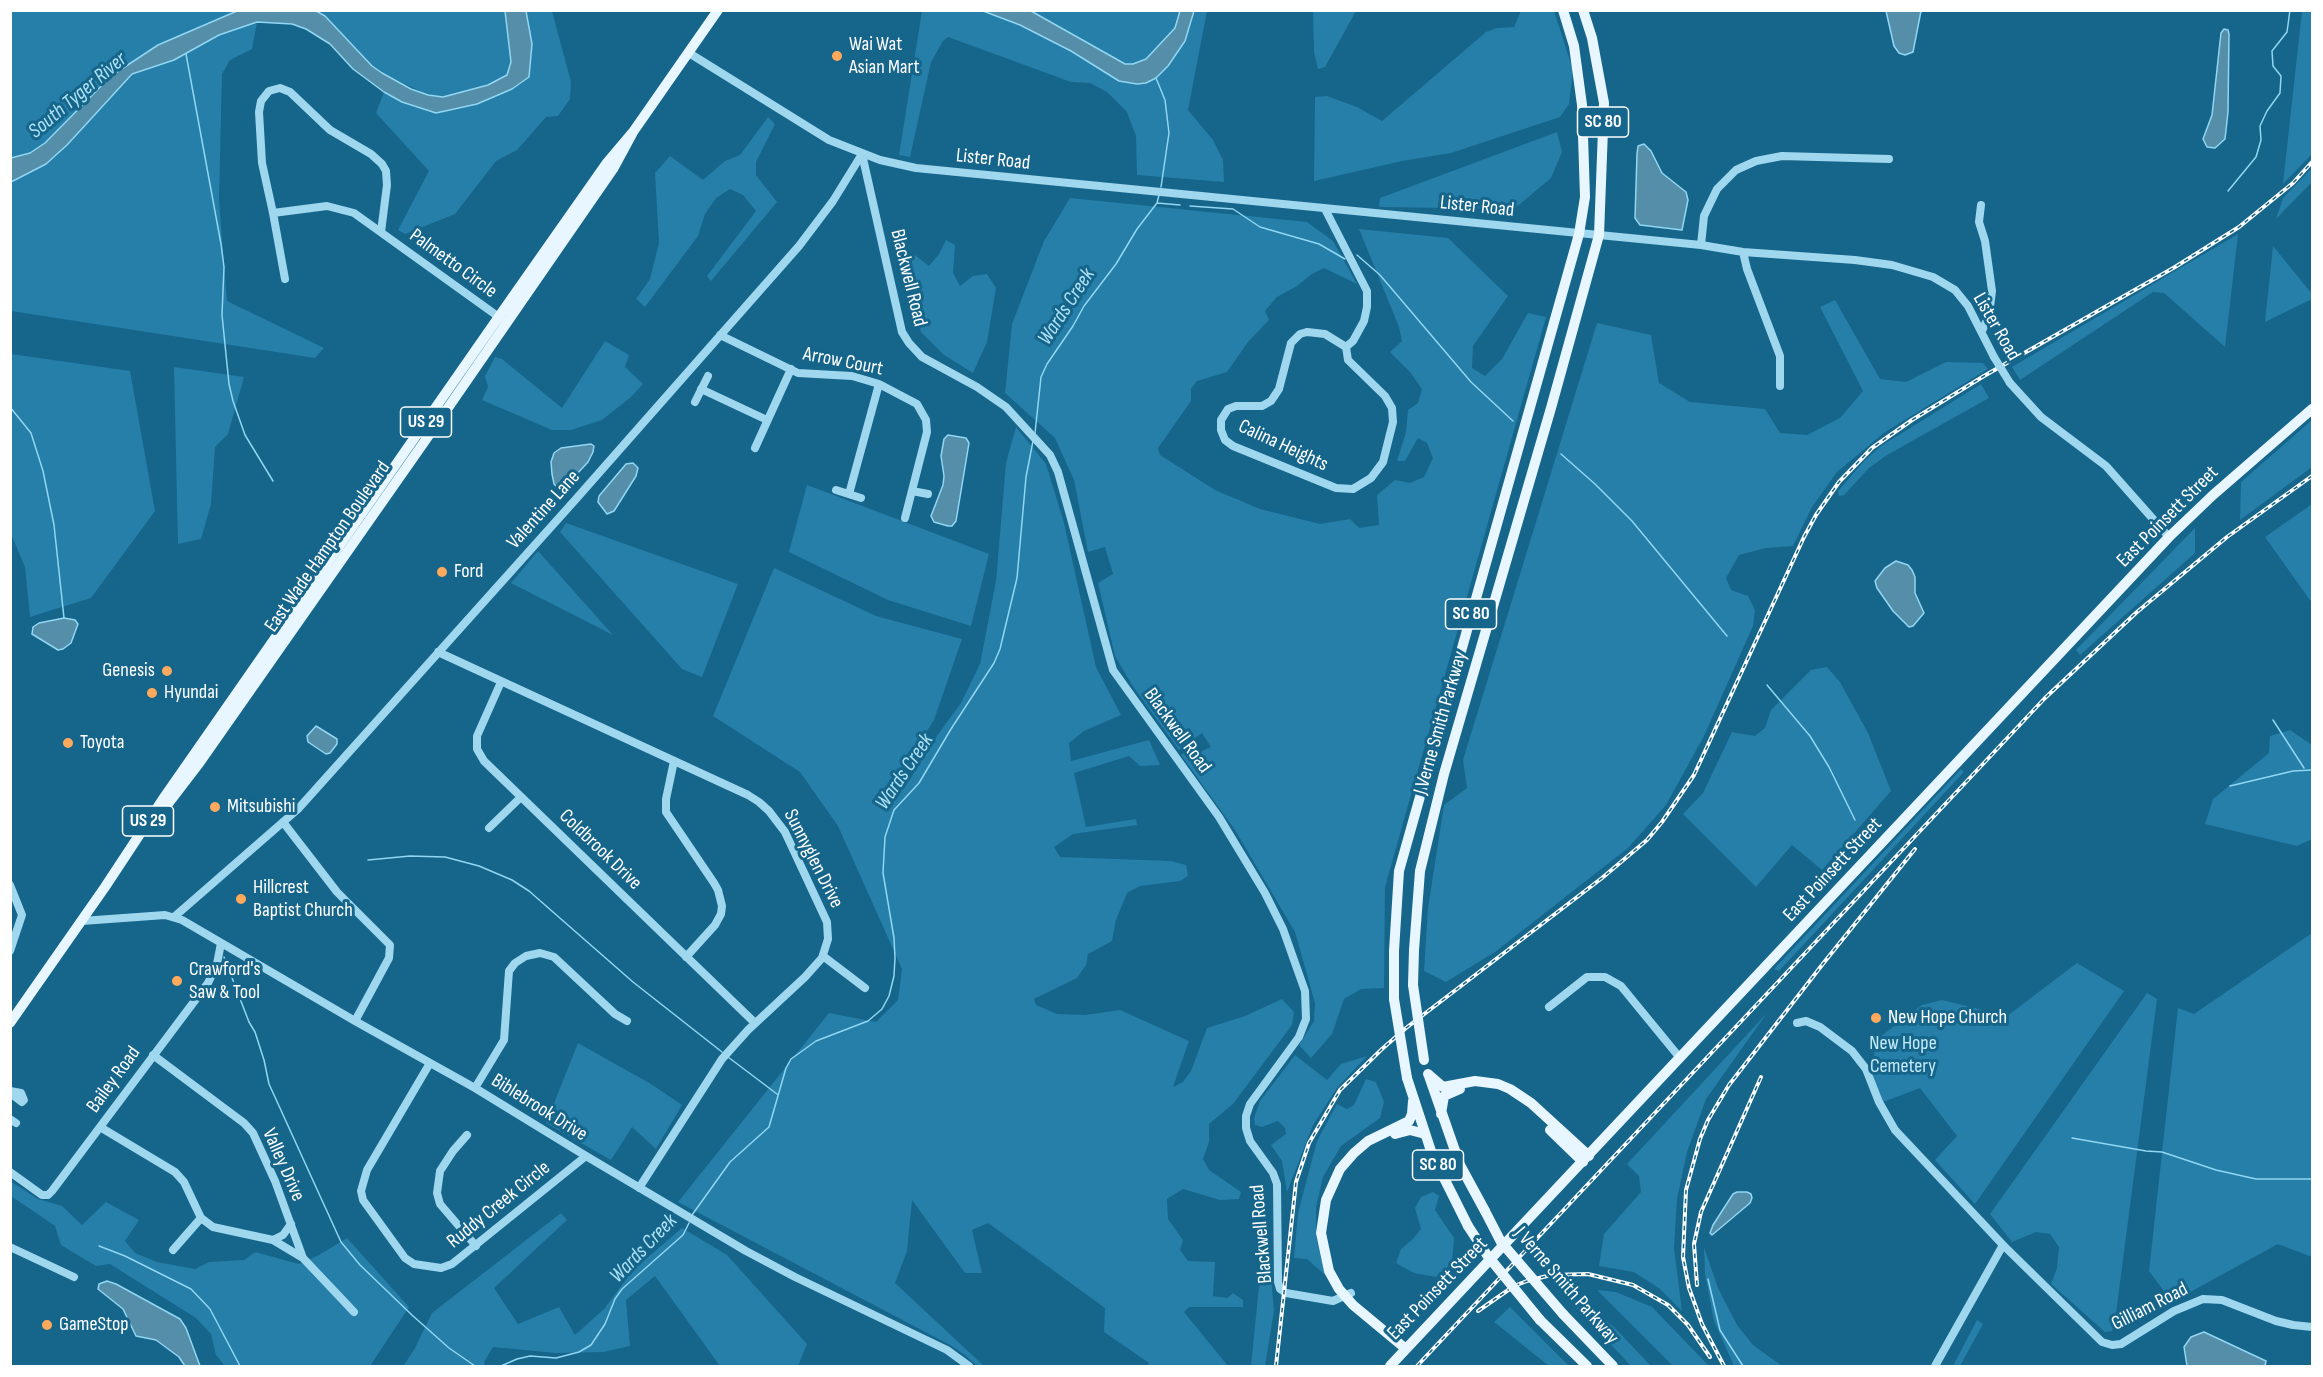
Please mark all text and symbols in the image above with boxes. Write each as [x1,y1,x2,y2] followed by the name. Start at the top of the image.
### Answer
[849,33,920,80] place label: Wai Wat Asian Mart
[24,48,132,144] water label: South Tyger River
[830,49,844,63] marker: Wai Wat Asian Mart
[1578,107,1628,137] road number: SC 80
[955,144,1031,176] street label: Lister Road
[1439,191,1515,223] street label: Lister Road
[404,224,502,304] street label: Palmetto Circle
[884,227,932,329] street label: Blackwell Road
[1033,264,1101,350] water label: Wards Creek
[1967,289,2025,365] street label: Lister Road
[801,342,885,382] street label: Arrow Court
[400,407,452,437] road number: US 29
[1234,415,1332,477] street label: Calina Heights
[260,457,396,637] street label: East Wade Hampton Boulevard
[2112,461,2224,573] street label: East Poinsett Street
[502,466,586,554] street label: Valentine Lane
[454,560,483,584] place label: Ford
[435,565,449,579] marker: Ford
[1446,599,1496,629] road number: SC 80
[1409,649,1473,797] street label: J Verne Smith Parkway
[102,659,155,683] place label: Genesis
[160,664,174,678] marker: Genesis
[164,681,219,705] place label: Hyundai
[1138,684,1216,778] street label: Blackwell Road
[145,686,159,700] marker: Hyundai
[870,729,940,815] water label: Wards Creek
[80,731,124,755] place label: Toyota
[61,736,75,750] marker: Toyota
[227,795,296,819] place label: Mitsubishi
[208,800,222,814] marker: Mitsubishi
[554,805,646,895] street label: Coldbrook Drive
[122,806,174,836] road number: US 29
[778,806,848,912] street label: Sunnyglen Drive
[1779,813,1887,927] street label: East Poinsett Street
[253,876,353,923] place label: Hillcrest Baptist Church
[234,892,248,906] marker: Hillcrest Baptist Church
[189,958,261,1005] place label: Crawford's Saw & Tool
[170,974,184,988] marker: Crawford's Saw & Tool
[1888,1006,2007,1030] place label: New Hope Church
[1869,1011,1883,1025] marker: New Hope Church
[1869,1032,1937,1079] park label: New Hope Cemetery
[82,1042,146,1118] street label: Bailey Road
[487,1069,591,1147] street label: Biblebrook Drive
[256,1125,310,1205] street label: Valley Drive
[1412,1150,1464,1180] road number: SC 80
[443,1156,555,1254] street label: Ruddy Creek Circle
[1246,1184,1278,1284] street label: Blackwell Road
[605,1209,683,1289] water label: Wards Creek
[1508,1222,1624,1350] street label: J Verne Smith Parkway
[1383,1233,1493,1345] street label: East Poinsett Street
[2108,1278,2192,1336] street label: Gilliam Road
[59,1313,129,1337] place label: GameStop
[40,1318,54,1332] marker: GameStop

